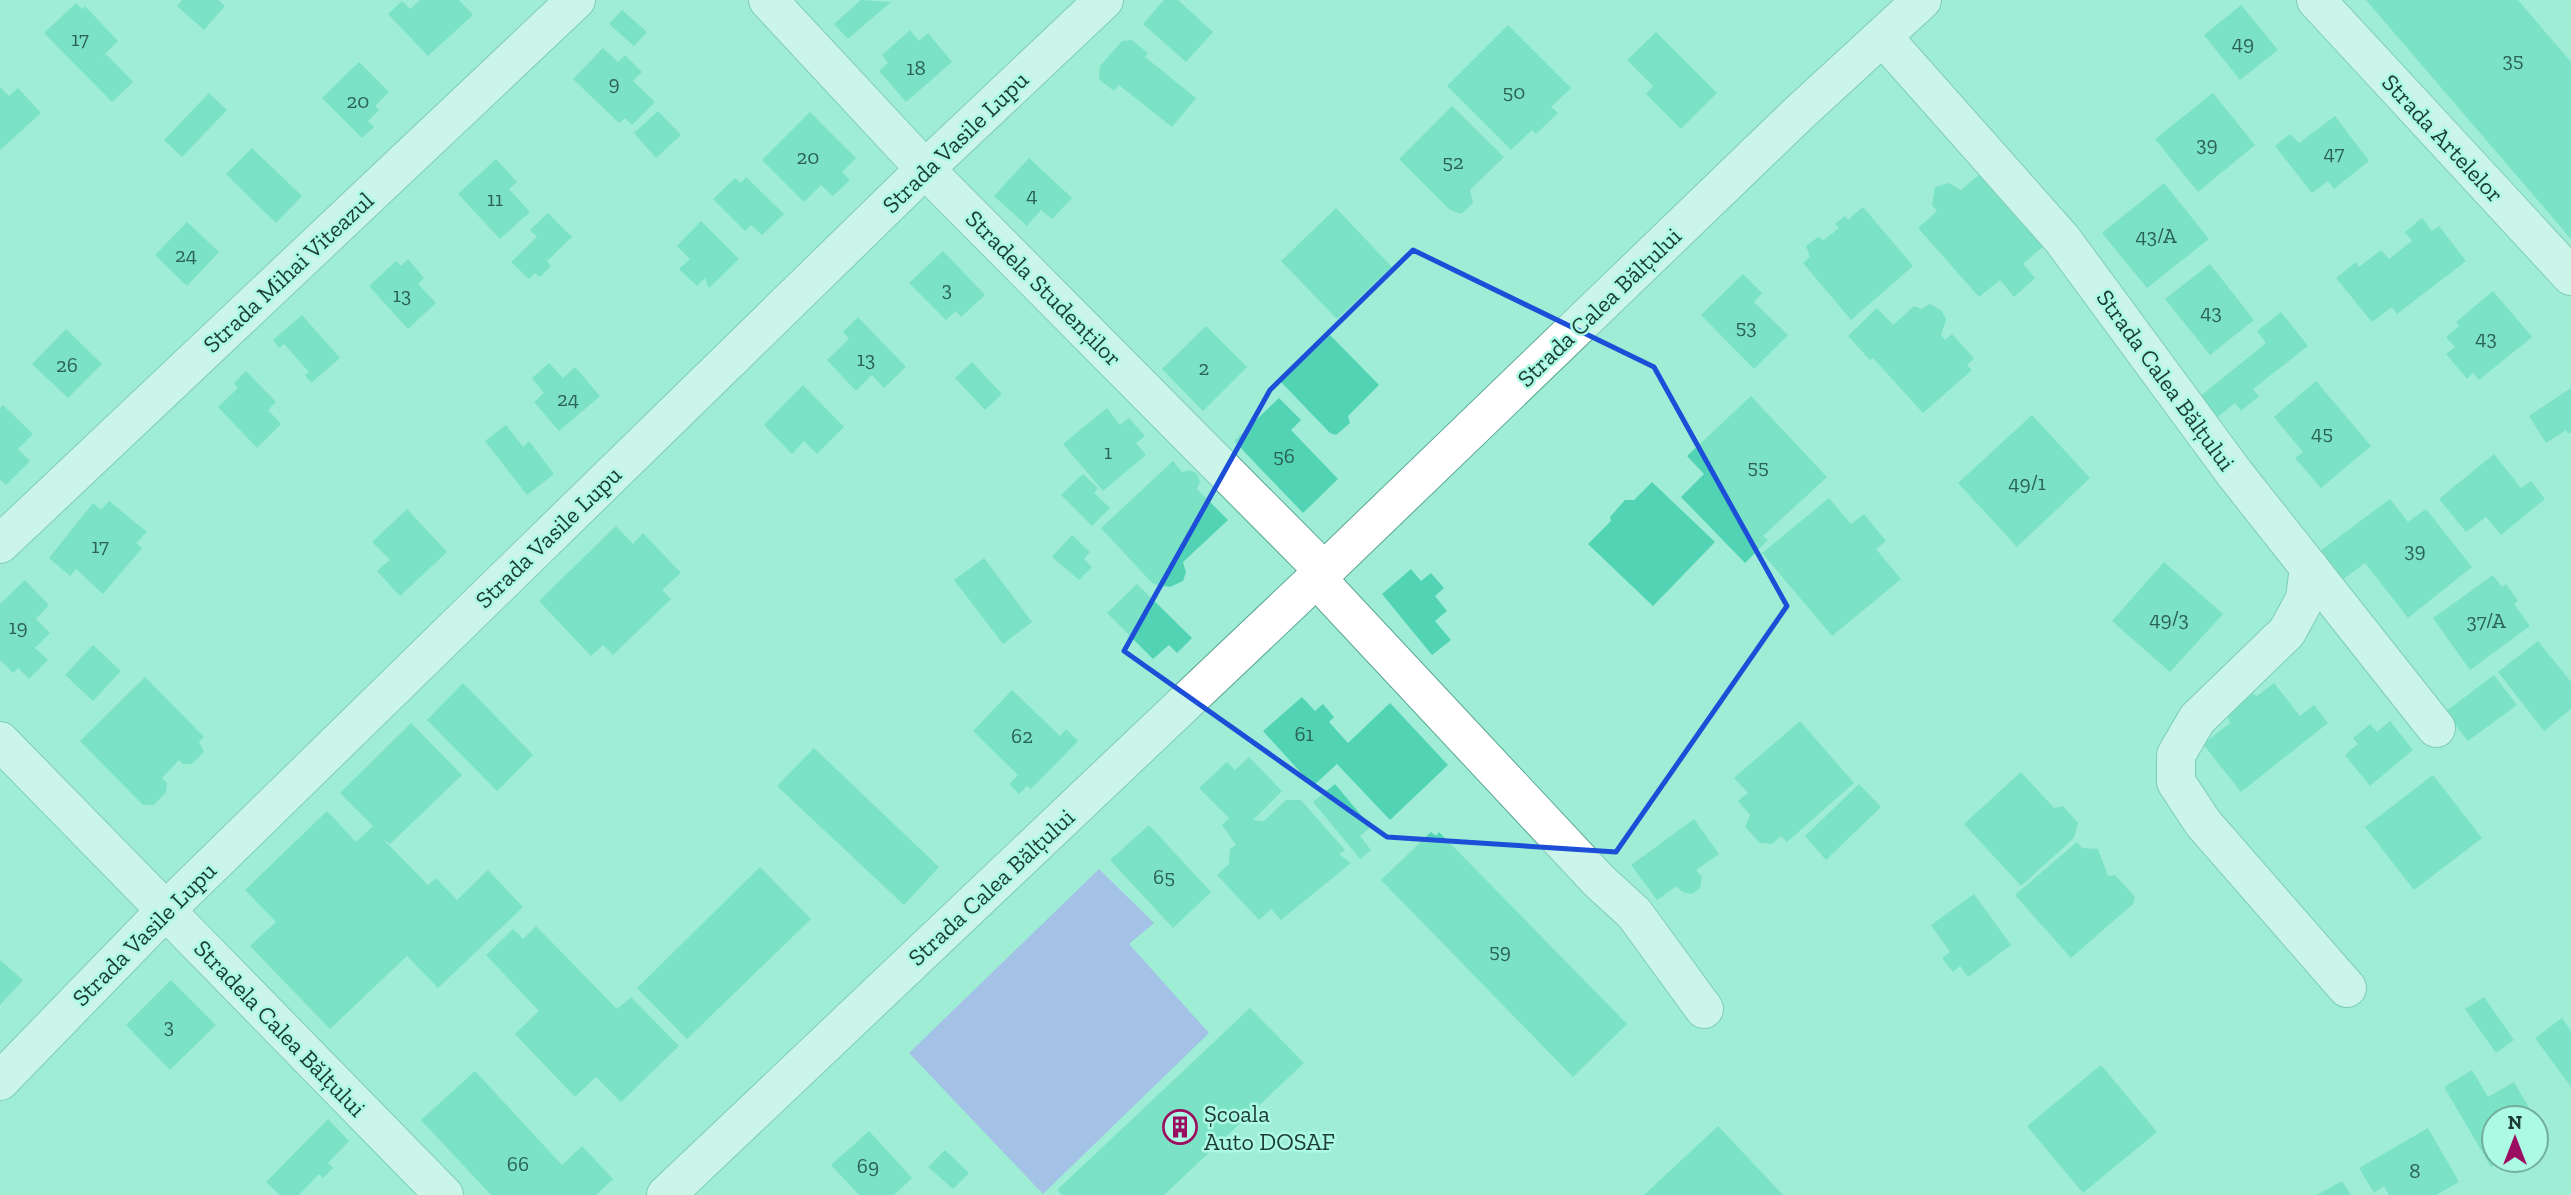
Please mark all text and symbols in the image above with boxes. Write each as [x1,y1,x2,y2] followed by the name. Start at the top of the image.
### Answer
[71,26,89,51] house number: 17
[2232,30,2254,55] house number: 49
[2502,47,2524,72] house number: 35
[906,55,926,80] house number: 18
[876,65,1034,219] street label: Strada Vasile Lupu
[2376,68,2510,208] street label: Strada Artelelor
[608,70,620,95] house number: 9
[1503,79,1525,104] house number: 50
[347,88,369,113] house number: 20
[2196,131,2218,156] house number: 39
[2324,140,2345,165] house number: 47
[797,144,819,169] house number: 20
[1442,149,1464,174] house number: 52
[1026,182,1038,207] house number: 4
[197,186,379,358] street label: Strada Mihai Viteazul
[487,186,503,211] house number: 11
[960,204,1128,372] street label: Stradela Studenților
[1511,221,1687,393] street label: Strada Calea Bălțului
[2135,223,2177,248] house number: 43/A
[175,242,197,267] house number: 24
[942,276,952,301] house number: 3
[393,282,411,307] house number: 13
[2091,284,2242,476] street label: Strada Calea Bălțului
[2200,299,2222,324] house number: 43
[1735,314,1757,339] house number: 53
[2475,325,2497,350] house number: 43
[857,346,875,371] house number: 13
[56,352,78,377] house number: 26
[1199,355,1209,380] house number: 2
[557,386,579,411] house number: 24
[2311,420,2333,445] house number: 45
[1104,439,1112,464] house number: 1
[1273,443,1295,468] house number: 56
[1747,454,1769,479] house number: 55
[469,460,627,614] street label: Strada Vasile Lupu
[2008,470,2046,495] house number: 49/1
[91,533,109,558] house number: 17
[2404,537,2426,562] house number: 39
[2149,606,2189,631] house number: 49/3
[2466,608,2506,633] house number: 37/A
[8,614,28,639] house number: 19
[1294,721,1314,746] house number: 61
[1011,723,1033,748] house number: 62
[902,802,1080,972] street label: Strada Calea Bălțului
[66,856,222,1012] street label: Strada Vasile Lupu
[1153,864,1175,889] house number: 65
[188,934,372,1123] street label: Stradela Calea Bălțului
[1489,938,1511,963] house number: 59
[164,1013,174,1038] house number: 3
[1204,1099,1335,1156] place label: Școala Auto DOSAF
[2480,1104,2550,1174] north arrow
[1161,1108,1199,1146] building icon: Școala Auto DOSAF
[2508,1111,2522,1134] text: N
[507,1151,529,1176] house number: 66
[857,1153,879,1178] house number: 69
[2409,1158,2421,1183] house number: 8

